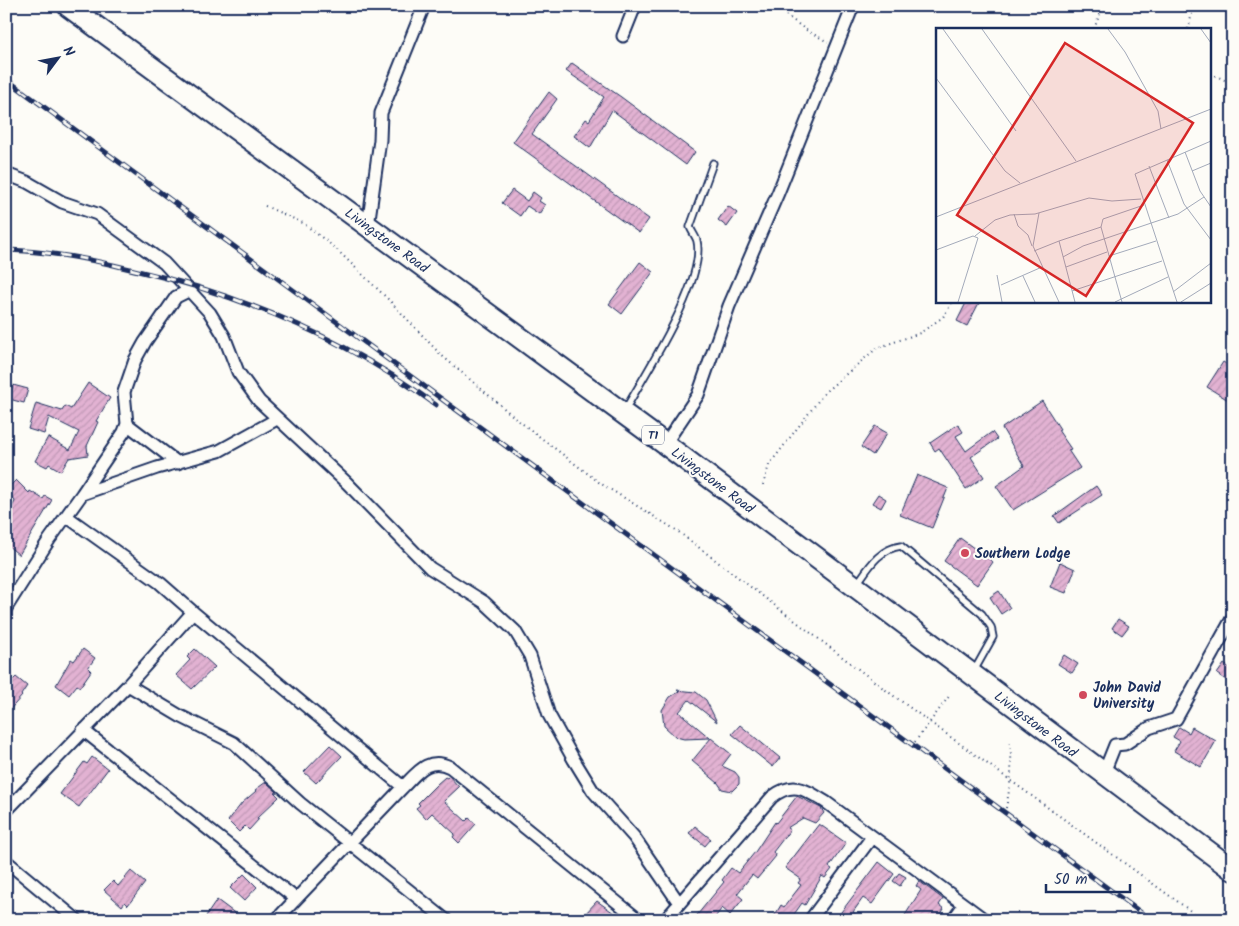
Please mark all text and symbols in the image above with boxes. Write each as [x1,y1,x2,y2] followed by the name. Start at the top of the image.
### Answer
[936,28,1212,302] inset map
[32,32,82,82] north arrow
[57,42,80,61] text: N
[340,203,434,280] street label: Livingstone Road
[642,426,664,444] road number: T1
[666,442,760,520] street label: Livingstone Road
[975,543,1070,565] place label: Southern Lodge
[959,547,971,559] marker: Southern Lodge
[1093,677,1161,715] place label: John David University
[989,686,1083,764] street label: Livingstone Road
[1077,689,1089,701] marker: John David University
[1046,861,1130,893] scale bar
[1054,868,1088,892] text: 50 m

